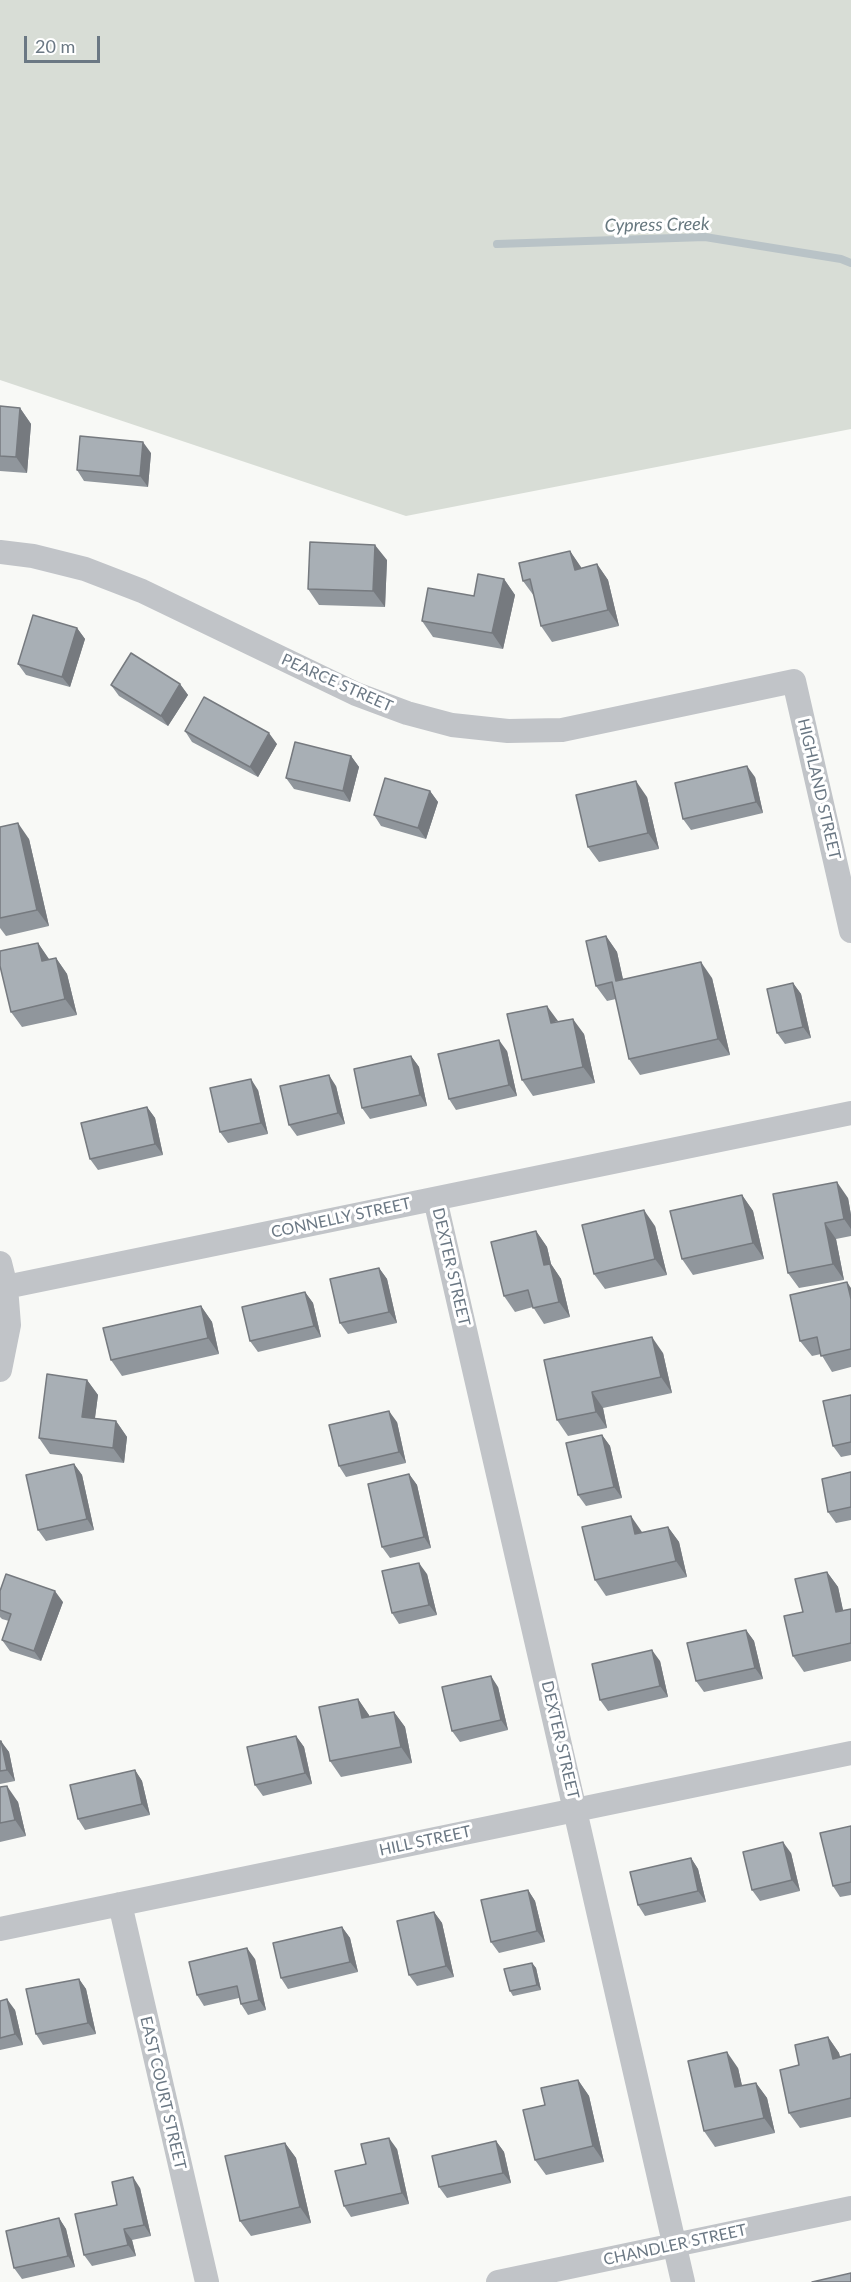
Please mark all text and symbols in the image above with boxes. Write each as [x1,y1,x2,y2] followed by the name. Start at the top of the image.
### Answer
[27,24,104,62] scale bar
[35,35,75,57] text: 20 m
[604,213,710,237] water label: Cypress Creek
[278,650,396,716] street label: PEARCE STREET
[793,717,845,861] street label: HIGHLAND STREET
[270,1194,412,1242] street label: CONNELLY STREET
[428,1206,474,1328] street label: DEXTER STREET
[537,1679,583,1801] street label: DEXTER STREET
[377,1822,473,1860] street label: HILL STREET
[136,2015,190,2171] street label: EAST COURT STREET
[602,2220,748,2270] street label: CHANDLER STREET

